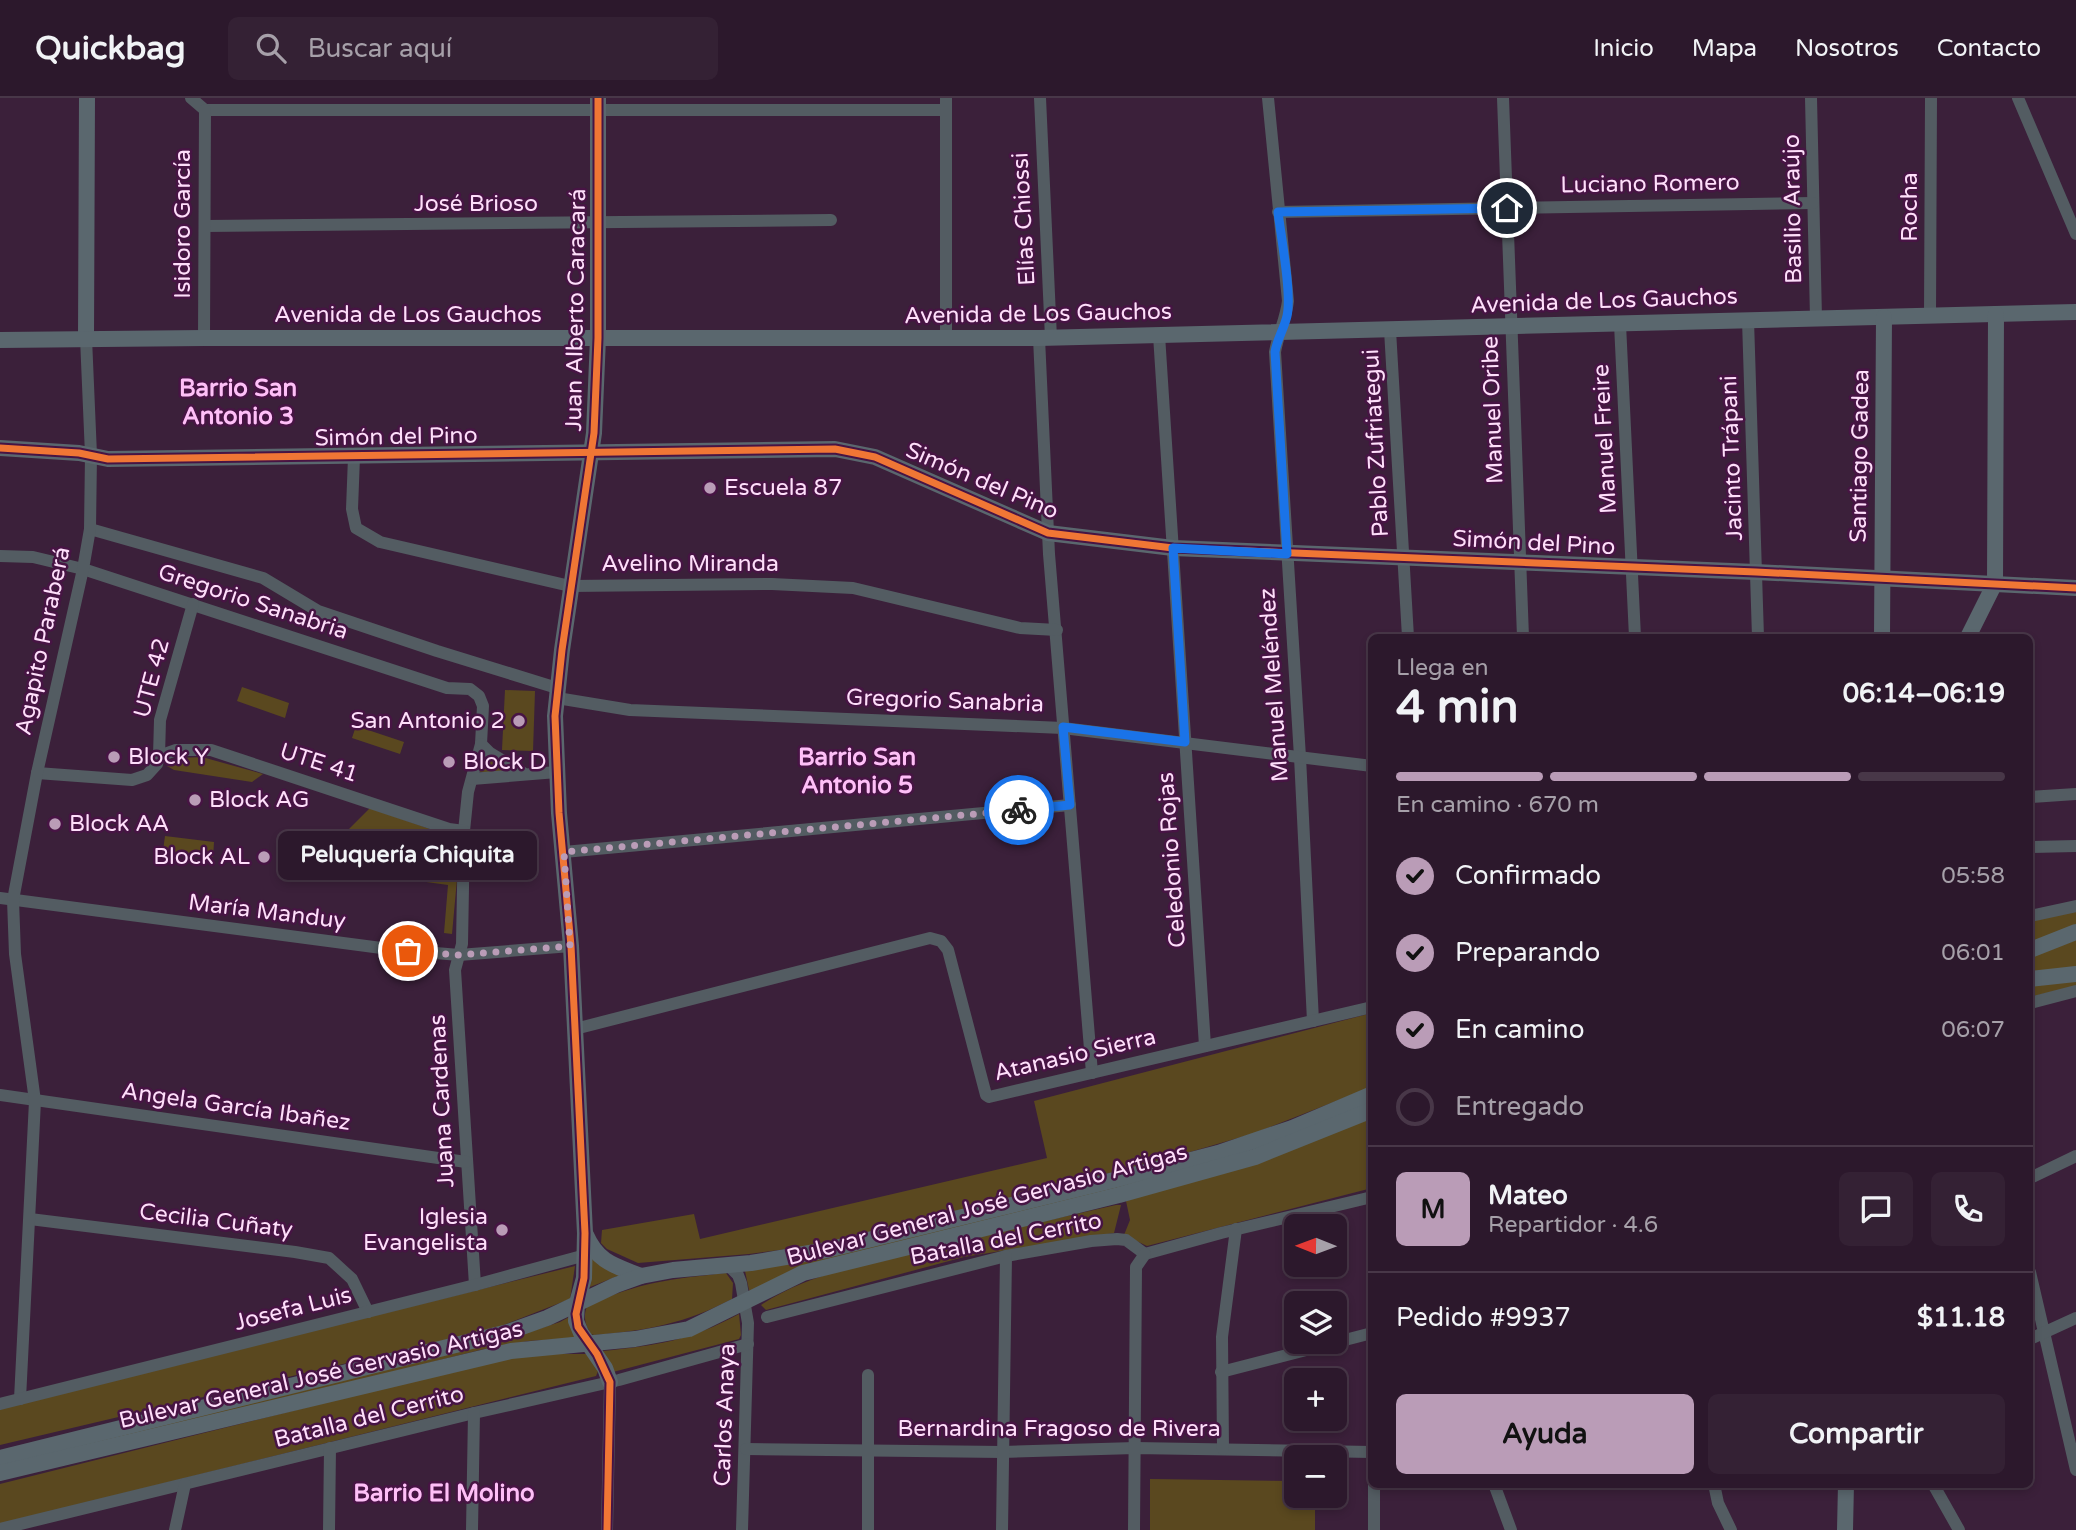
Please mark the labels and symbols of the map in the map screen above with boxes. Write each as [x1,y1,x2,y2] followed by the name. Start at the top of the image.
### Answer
[1778,134,1808,284] street label: Basilio Araújo
[169,149,197,299] street label: Isidoro García
[1007,152,1041,286] street label: Elías Chiossi
[1560,168,1740,200] street label: Luciano Romero
[1896,172,1924,242] street label: Rocha
[1477,178,1537,238] pin
[560,188,592,432] street label: Juan Alberto Caracará
[414,190,538,218] street label: José Brioso
[1470,282,1738,320] street label: Avenida de Los Gauchos
[904,298,1172,330] street label: Avenida de Los Gauchos
[274,301,542,329] street label: Avenida de Los Gauchos
[1476,335,1510,485] street label: Manuel Oribe
[1357,348,1395,538] street label: Pablo Zufriategui
[1587,363,1623,515] street label: Manuel Freire
[1844,369,1876,543] street label: Santiago Gadea
[179,374,297,431] district label: Barrio San Antonio 3
[1715,375,1749,541] street label: Jacinto Trápani
[314,422,478,452] street label: Simón del Pino
[902,436,1062,526] street label: Simón del Pino
[724,474,842,502] place label: Escuela 87
[702,480,718,496] marker: Escuela 87
[1452,525,1616,561] street label: Simón del Pino
[9,544,77,738] street label: Agapito Paraberá
[601,550,779,578] street label: Avelino Miranda
[155,558,351,646] street label: Gregorio Sanabria
[1253,587,1295,783] street label: Manuel Meléndez
[128,635,176,721] street label: UTE 42
[846,684,1044,718] street label: Gregorio Sanabria
[350,707,505,735] place label: San Antonio 2
[511,713,527,729] marker: San Antonio 2
[276,737,362,789] street label: UTE 41
[128,743,209,771] place label: Block Y
[798,743,916,800] district label: Barrio San Antonio 5
[463,748,547,776] place label: Block D
[106,749,122,765] marker: Block Y
[441,754,457,770] marker: Block D
[1152,771,1192,949] street label: Celedonio Rojas
[984,775,1054,845] courier
[209,786,310,814] place label: Block AG
[187,792,203,808] marker: Block AG
[69,810,169,838] place label: Block AA
[47,816,63,832] marker: Block AA
[278,832,538,881] callout: Peluquería Chiquita
[153,843,250,871] place label: Block AL
[256,849,272,865] marker: Block AL
[187,888,347,936] street label: María Manduy
[378,921,438,981] pin
[423,1014,461,1188] street label: Juana Cardenas
[991,1023,1159,1087] street label: Atanasio Sierra
[120,1077,352,1137] street label: Angela García Ibañez
[784,1138,1190,1272] street label: Bulevar General José Gervasio Artigas
[138,1198,294,1244] street label: Cecilia Cuñaty
[363,1203,488,1257] place label: Iglesia Evangelista
[908,1207,1104,1271] street label: Batalla del Cerrito
[1284,1214,1348,1278] north arrow
[494,1222,510,1238] marker: Iglesia Evangelista
[231,1281,355,1337] street label: Josefa Luis
[116,1315,526,1435] street label: Bulevar General José Gervasio Artigas
[709,1343,741,1487] street label: Carlos Anaya
[271,1380,467,1454] street label: Batalla del Cerrito
[897,1415,1221,1443] street label: Bernardina Fragoso de Rivera
[353,1479,535,1508] district label: Barrio El Molino

